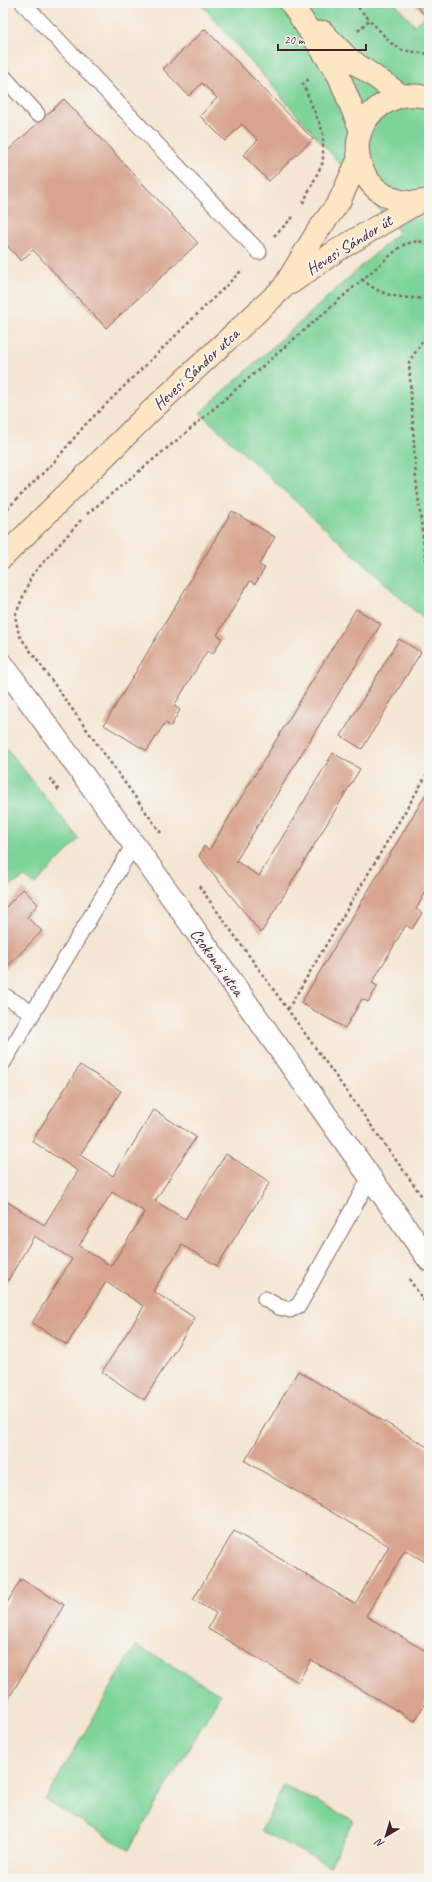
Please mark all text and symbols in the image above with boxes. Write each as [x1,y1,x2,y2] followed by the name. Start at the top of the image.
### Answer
[278,26,366,52] scale bar
[284,32,306,48] text: 20 m
[302,209,398,280] street label: Hevesi Sándor út
[148,322,245,414] street label: Hevesi Sándor utca
[185,924,250,1002] street label: Csokonai utca
[366,1816,406,1856] north arrow
[371,1835,387,1851] text: N

